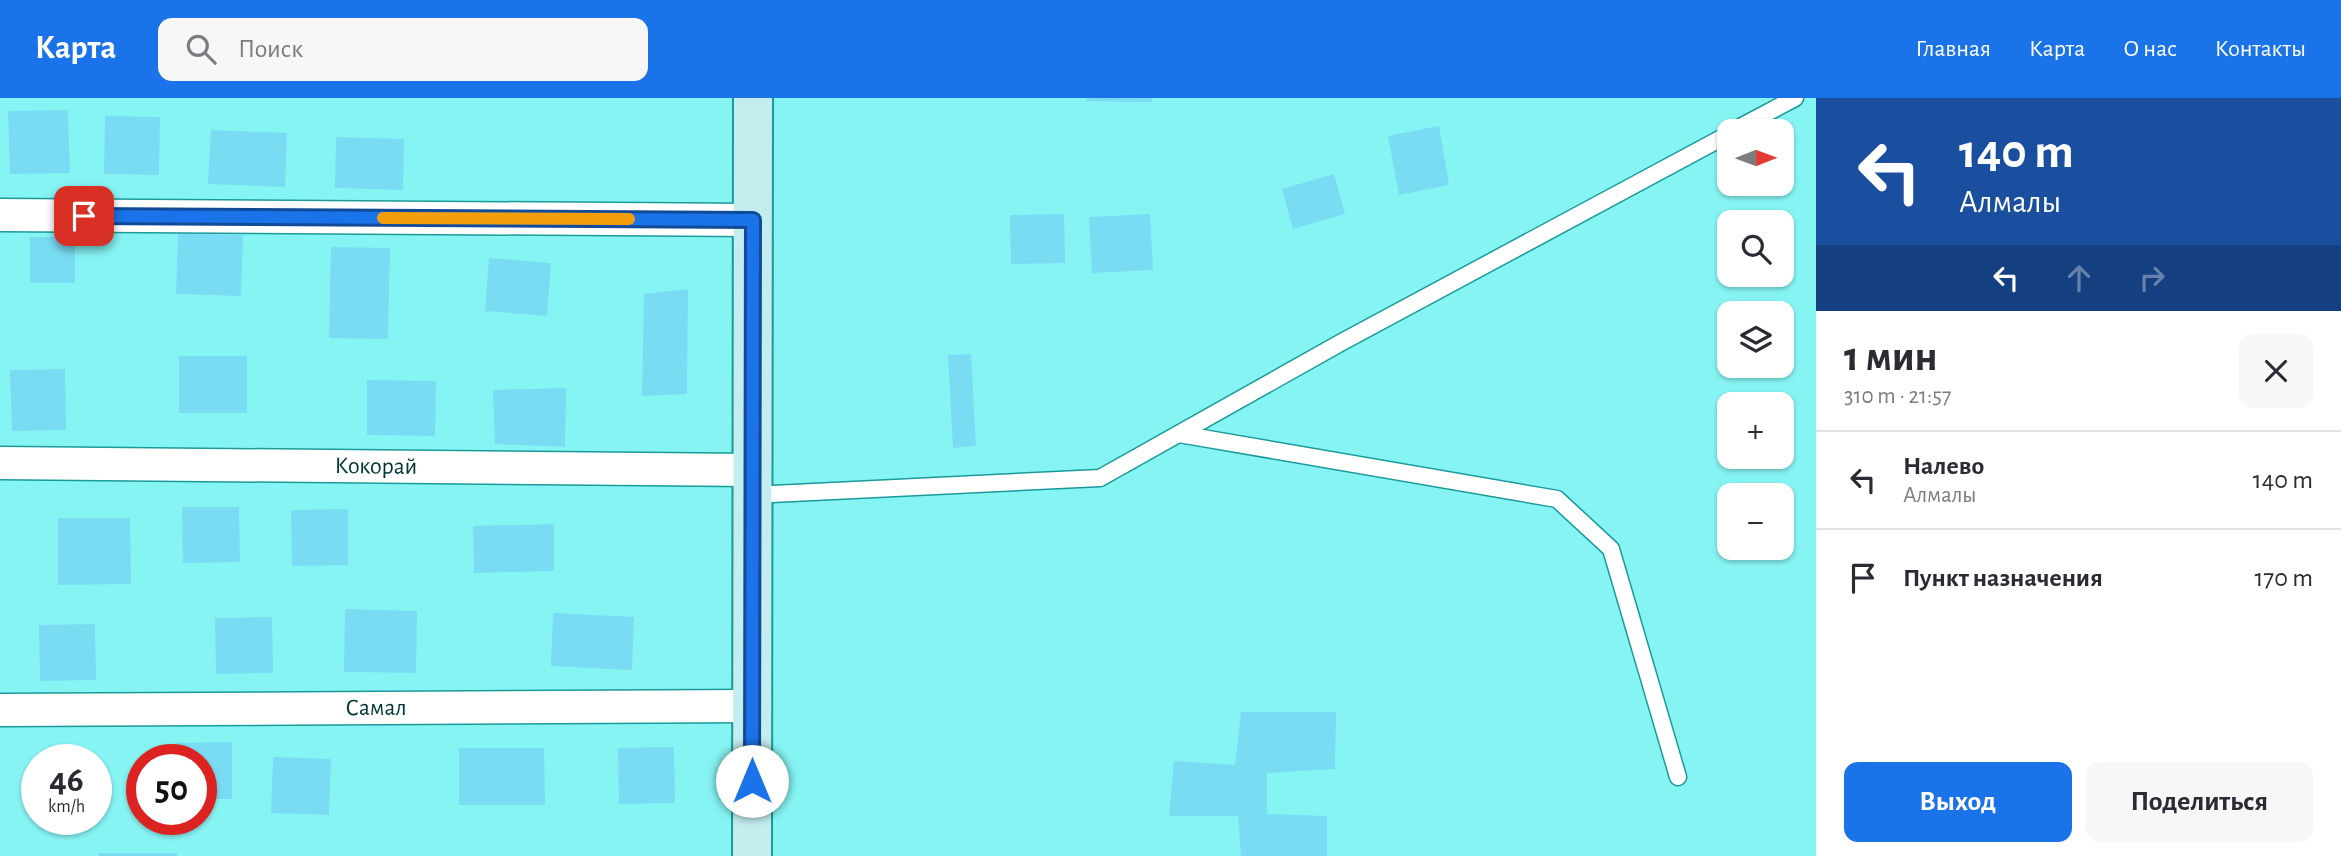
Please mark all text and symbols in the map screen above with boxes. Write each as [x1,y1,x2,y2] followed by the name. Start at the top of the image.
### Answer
[158,18,648,81] search box
[182,30,220,68] icon: search
[35,32,116,65] text: Карта
[238,36,303,62] text: Поиск
[1916,37,1991,61] text: Главная
[2029,37,2085,61] text: Карта
[2123,37,2177,61] text: О нас
[2215,37,2306,61] text: Контакты
[1717,119,1794,196] north arrow
[1717,119,1794,560] map controls
[1844,126,1935,217] icon: left
[1959,128,2074,177] text: 140 m
[54,186,114,246] pin
[1959,186,2061,218] text: Алмалы
[65,197,103,235] icon: arrive
[1717,210,1794,287] button: search
[1987,259,2025,297] icon: left
[2060,259,2098,297] icon: ahead
[2133,259,2171,297] icon: right
[1717,301,1794,378] button: layers
[2239,334,2313,408] button: close
[1844,336,1938,378] text: 1 мин
[1844,385,1951,408] text: 310 m · 21:57
[1717,392,1794,469] button: +
[1903,453,1984,479] text: Налево
[334,454,417,479] street label: Кокорай
[1844,461,1882,499] icon: left
[2253,467,2313,493] text: 140 m
[1717,483,1794,560] button: −
[1903,484,1976,507] text: Алмалы
[1844,559,1882,597] icon: arrive
[1903,565,2103,591] text: Пункт назначения
[2254,565,2313,591] text: 170 m
[345,696,407,720] street label: Самал
[126,744,217,835] speed limit sign: 50
[715,744,789,818] position arrow
[1844,762,2072,842] button: Выход
[2086,762,2313,842] button: Поделиться
[49,763,84,798] text: 46
[48,798,85,816] text: km/h

